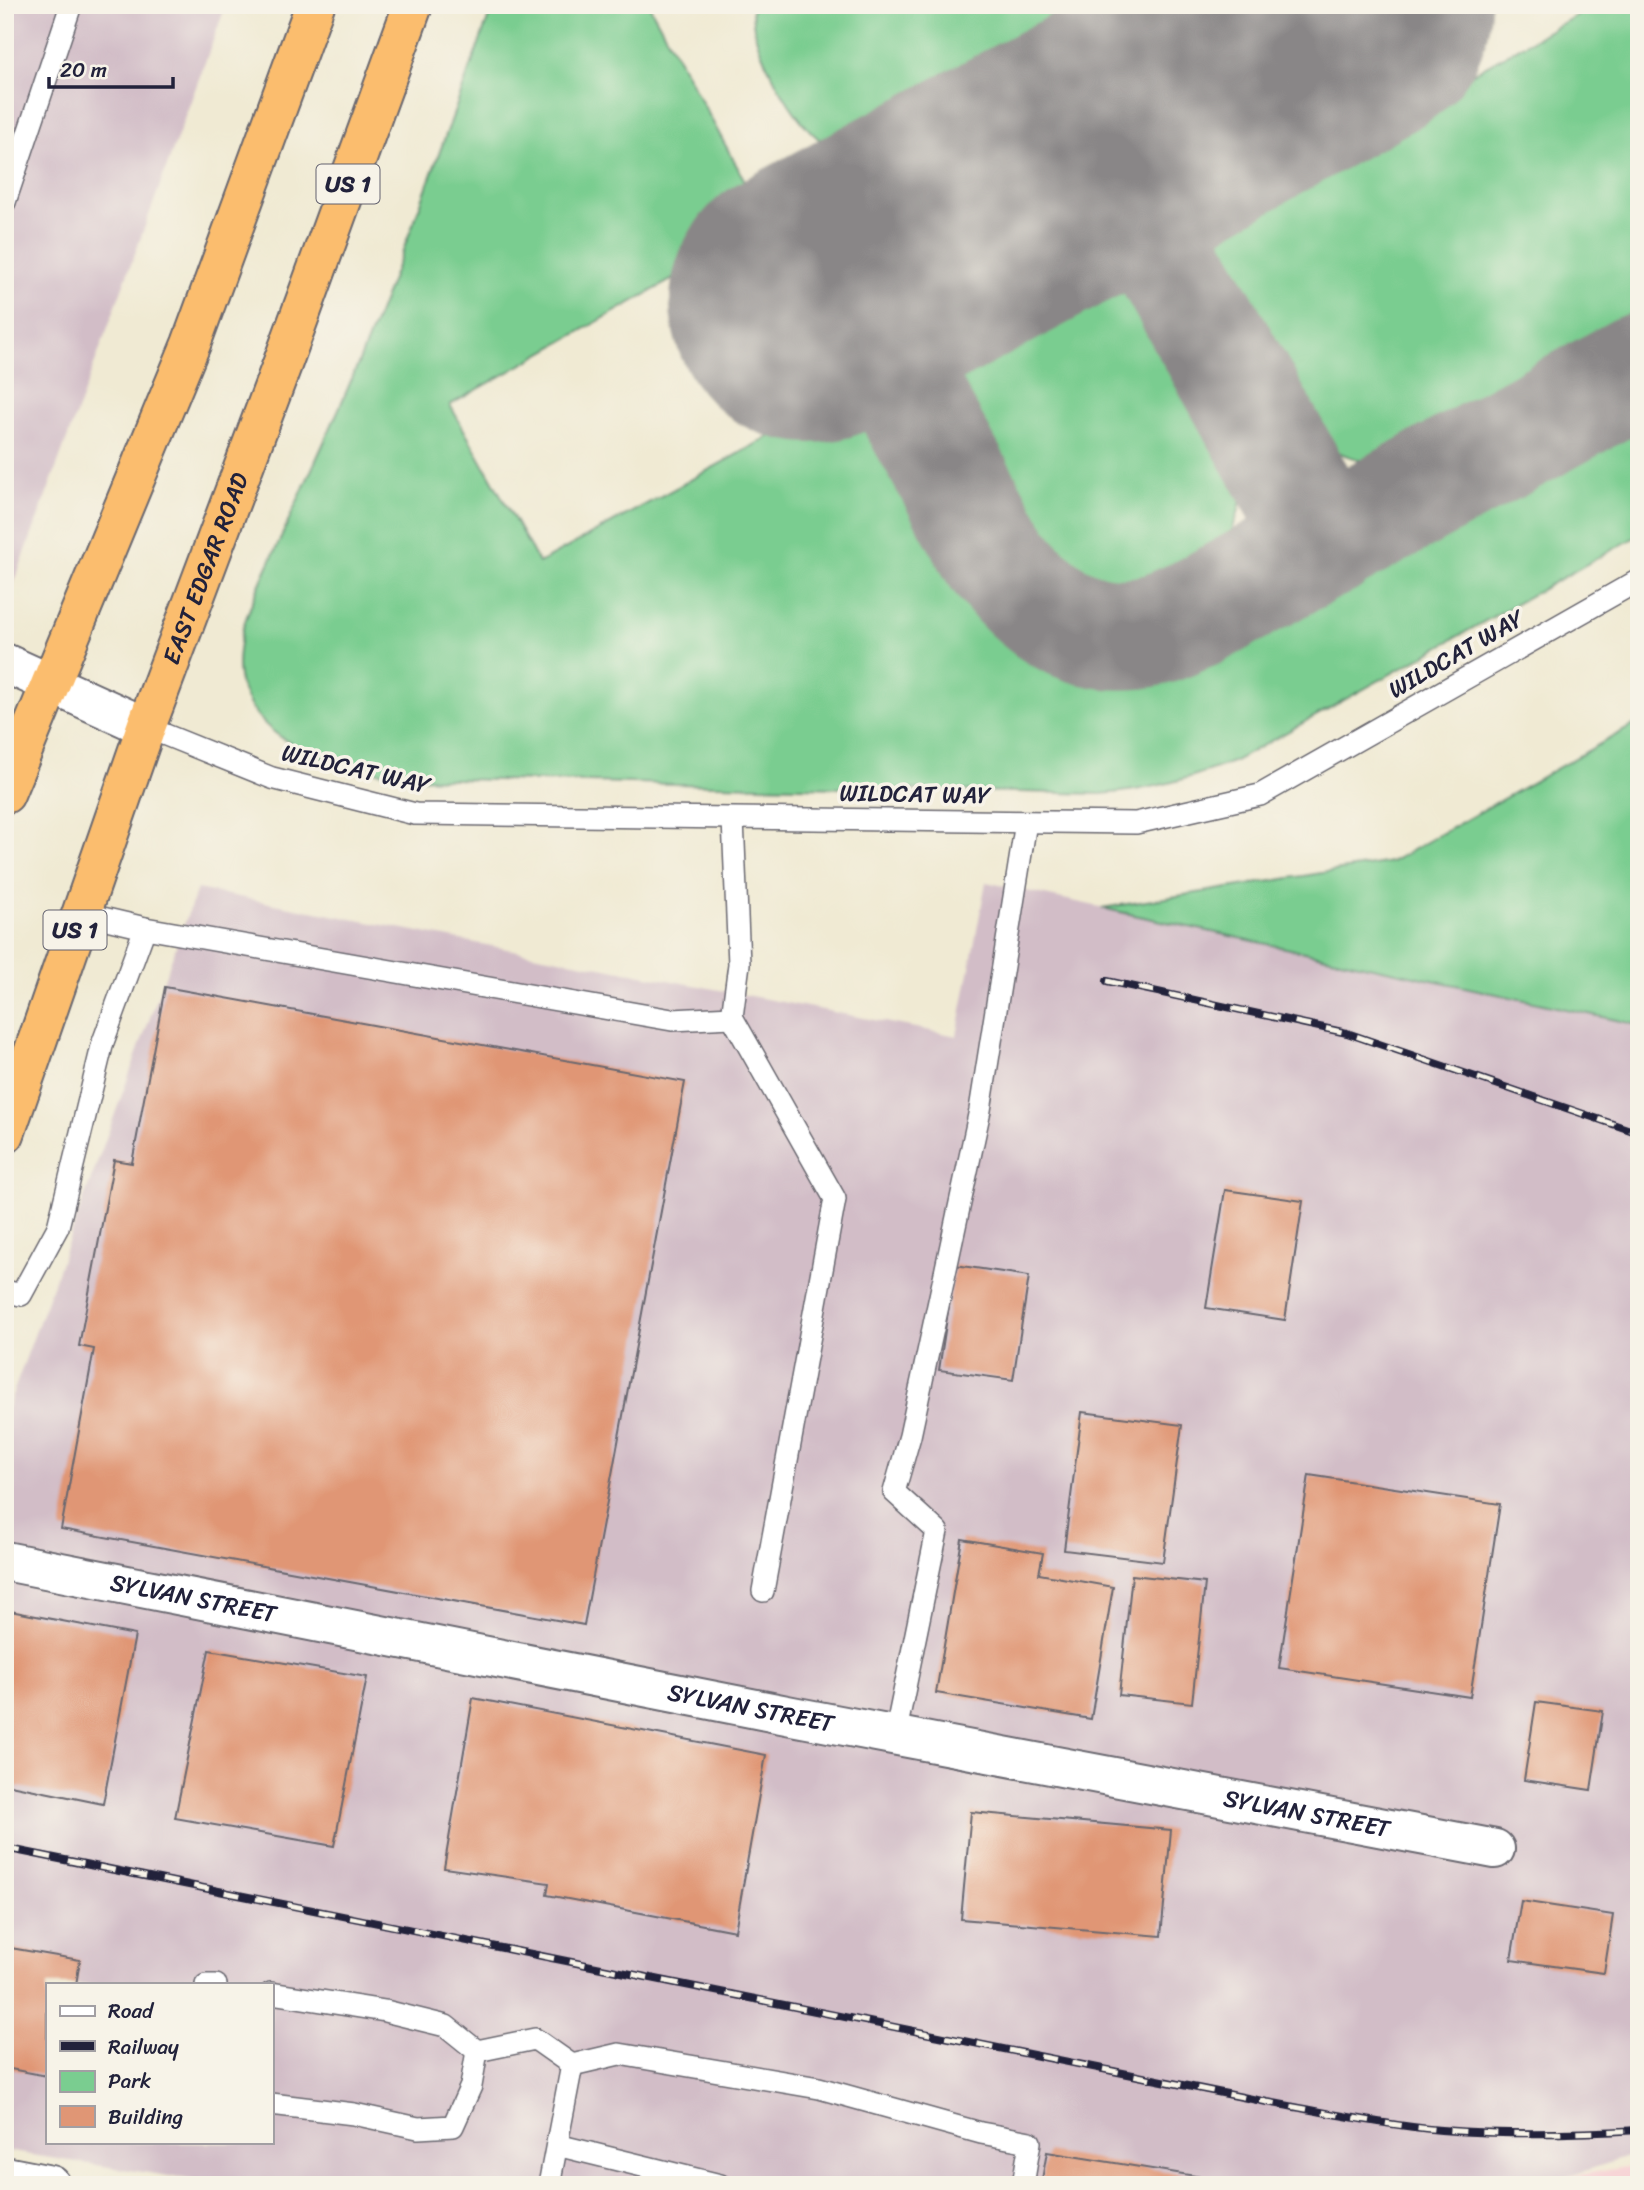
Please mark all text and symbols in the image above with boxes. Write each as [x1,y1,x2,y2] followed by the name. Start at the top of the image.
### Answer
[49,46,173,90] scale bar
[60,51,107,89] text: 20 m
[316,164,380,204] road number: US 1
[150,466,261,671] street label: EAST EDGAR ROAD
[1380,597,1533,710] street label: WILDCAT WAY
[278,732,436,807] street label: WILDCAT WAY
[839,772,993,816] street label: WILDCAT WAY
[43,911,106,950] road number: US 1
[107,1561,282,1635] street label: SYLVAN STREET
[664,1671,839,1745] street label: SYLVAN STREET
[1220,1777,1395,1850] street label: SYLVAN STREET
[46,1983,273,2144] legend
[108,1992,155,2030] text: Road
[108,2028,179,2066] text: Railway
[108,2062,151,2100] text: Park
[108,2098,184,2136] text: Building

